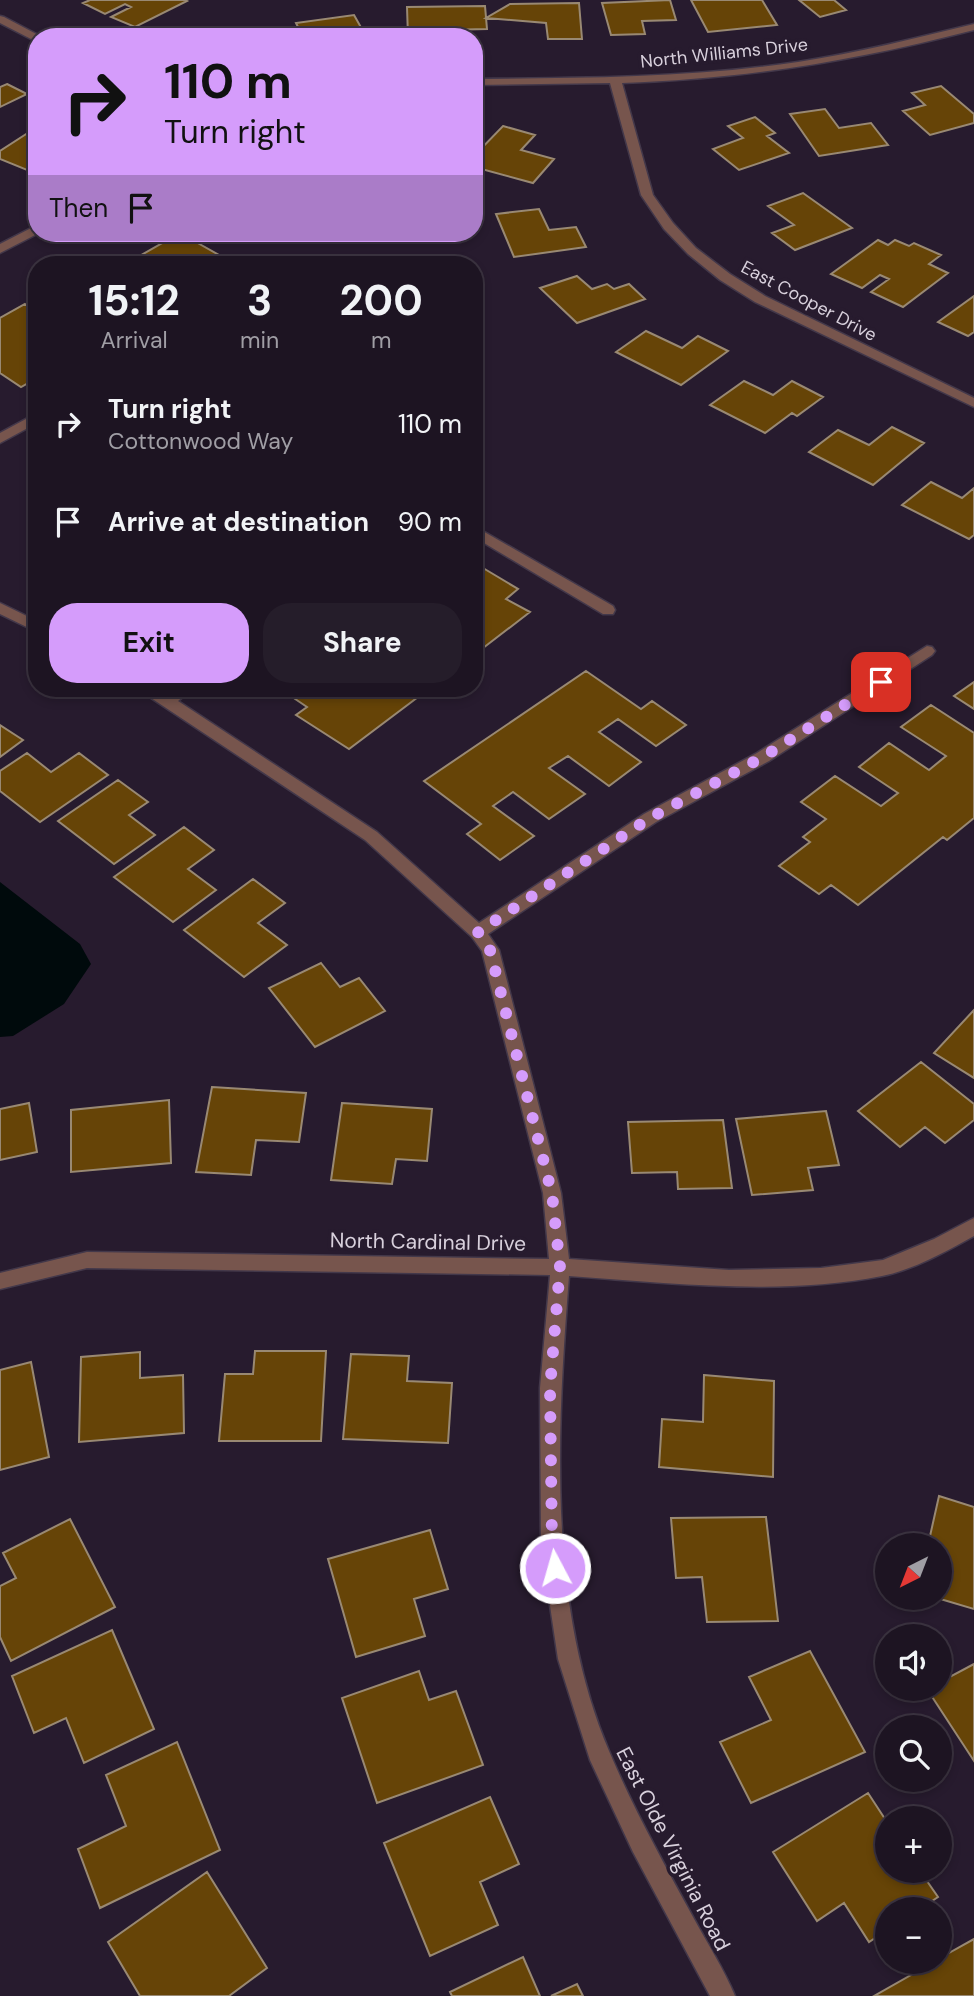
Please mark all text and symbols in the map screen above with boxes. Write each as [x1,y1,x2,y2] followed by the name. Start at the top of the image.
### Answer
[639,32,809,74] street label: North Williams Drive
[164,49,292,113] text: 110 m
[49,56,140,147] icon: right
[164,111,306,153] text: Turn right
[122,189,160,227] icon: arrive
[49,191,108,225] text: Then
[737,255,881,347] street label: East Cooper Drive
[88,273,180,328] text: 15:12
[247,273,272,328] text: 3
[340,273,423,328] text: 200
[101,325,168,355] text: Arrival
[240,325,279,355] text: min
[371,325,391,355] text: m
[108,392,232,426] text: Turn right
[49,405,87,443] icon: right
[398,407,462,441] text: 110 m
[108,426,293,456] text: Cottonwood Way
[49,503,87,541] icon: arrive
[108,505,369,539] text: Arrive at destination
[398,505,462,539] text: 90 m
[49,603,249,683] button: Exit
[263,603,462,683] button: Share
[851,652,911,712] pin
[862,663,900,701] icon: arrive
[330,1226,526,1258] street label: North Cardinal Drive
[518,1531,592,1605] position arrow
[875,1533,952,1610] north arrow
[875,1533,952,1974] map controls
[875,1624,952,1701] button: sound
[875,1715,952,1792] button: search
[609,1742,737,1956] street label: East Olde Virginia Road
[875,1806,952,1883] button: +
[875,1897,952,1974] button: −

